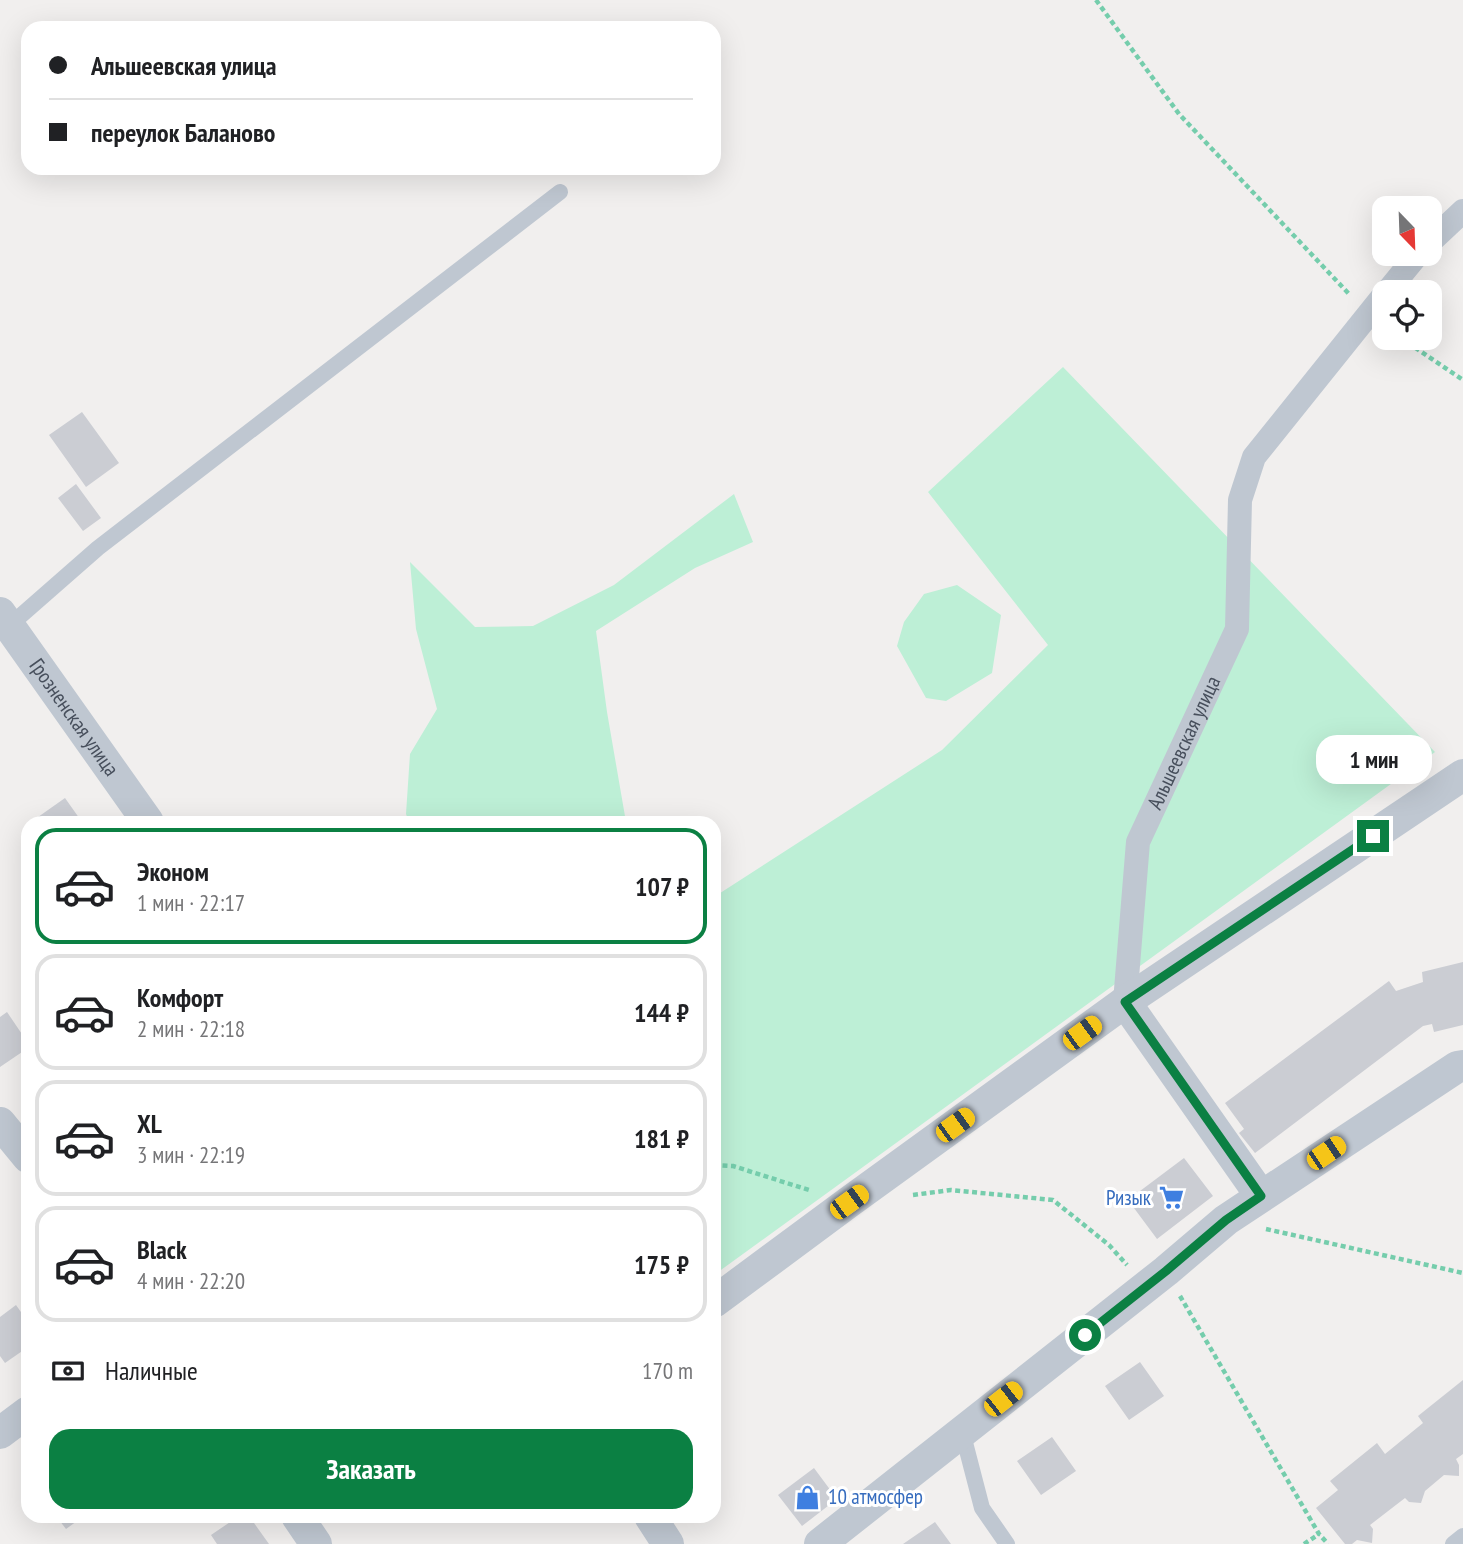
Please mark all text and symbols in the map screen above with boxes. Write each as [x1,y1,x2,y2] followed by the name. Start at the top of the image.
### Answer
[91,49,277,82] text: Альшеевская улица
[91,116,275,149] text: переулок Баланово
[1372,196,1442,266] north arrow
[1372,196,1442,350] map controls
[1372,280,1442,350] button: locate
[24,653,125,781] street label: Грозненская улица
[1141,672,1226,814] street label: Альшеевская улица
[1315,734,1431,784] callout: 1 мин
[1349,745,1399,774] text: 1 мин
[1357,820,1389,852] route end
[53,855,116,918] icon: car
[137,855,209,888] text: Эконом
[635,870,689,903] text: 107 ₽
[137,888,245,917] text: 1 мин · 22:17
[53,981,116,1044] icon: car
[137,981,223,1014] text: Комфорт
[634,996,689,1029] text: 144 ₽
[1059,1012,1106,1054] car
[137,1014,245,1043] text: 2 мин · 22:18
[932,1104,979,1146] car
[53,1107,116,1170] icon: car
[137,1107,162,1140] text: XL
[634,1122,689,1155] text: 181 ₽
[1303,1133,1350,1173] car
[137,1140,245,1169] text: 3 мин · 22:19
[826,1181,873,1223] car
[1106,1184,1151,1211] place label: Ризык
[1157,1184,1185,1212] supermarket icon: Ризык
[53,1233,116,1296] icon: car
[137,1233,187,1266] text: Black
[634,1248,689,1281] text: 175 ₽
[137,1266,245,1295] text: 4 мин · 22:20
[1069,1319,1101,1351] route start
[49,1352,87,1390] icon: cash
[105,1354,198,1387] text: Наличные
[642,1356,693,1385] text: 170 m
[980,1378,1027,1420] car
[49,1429,693,1509] button: Заказать
[794,1483,822,1511] shop icon: 10 атмосфер
[828,1483,923,1510] place label: 10 атмосфер

